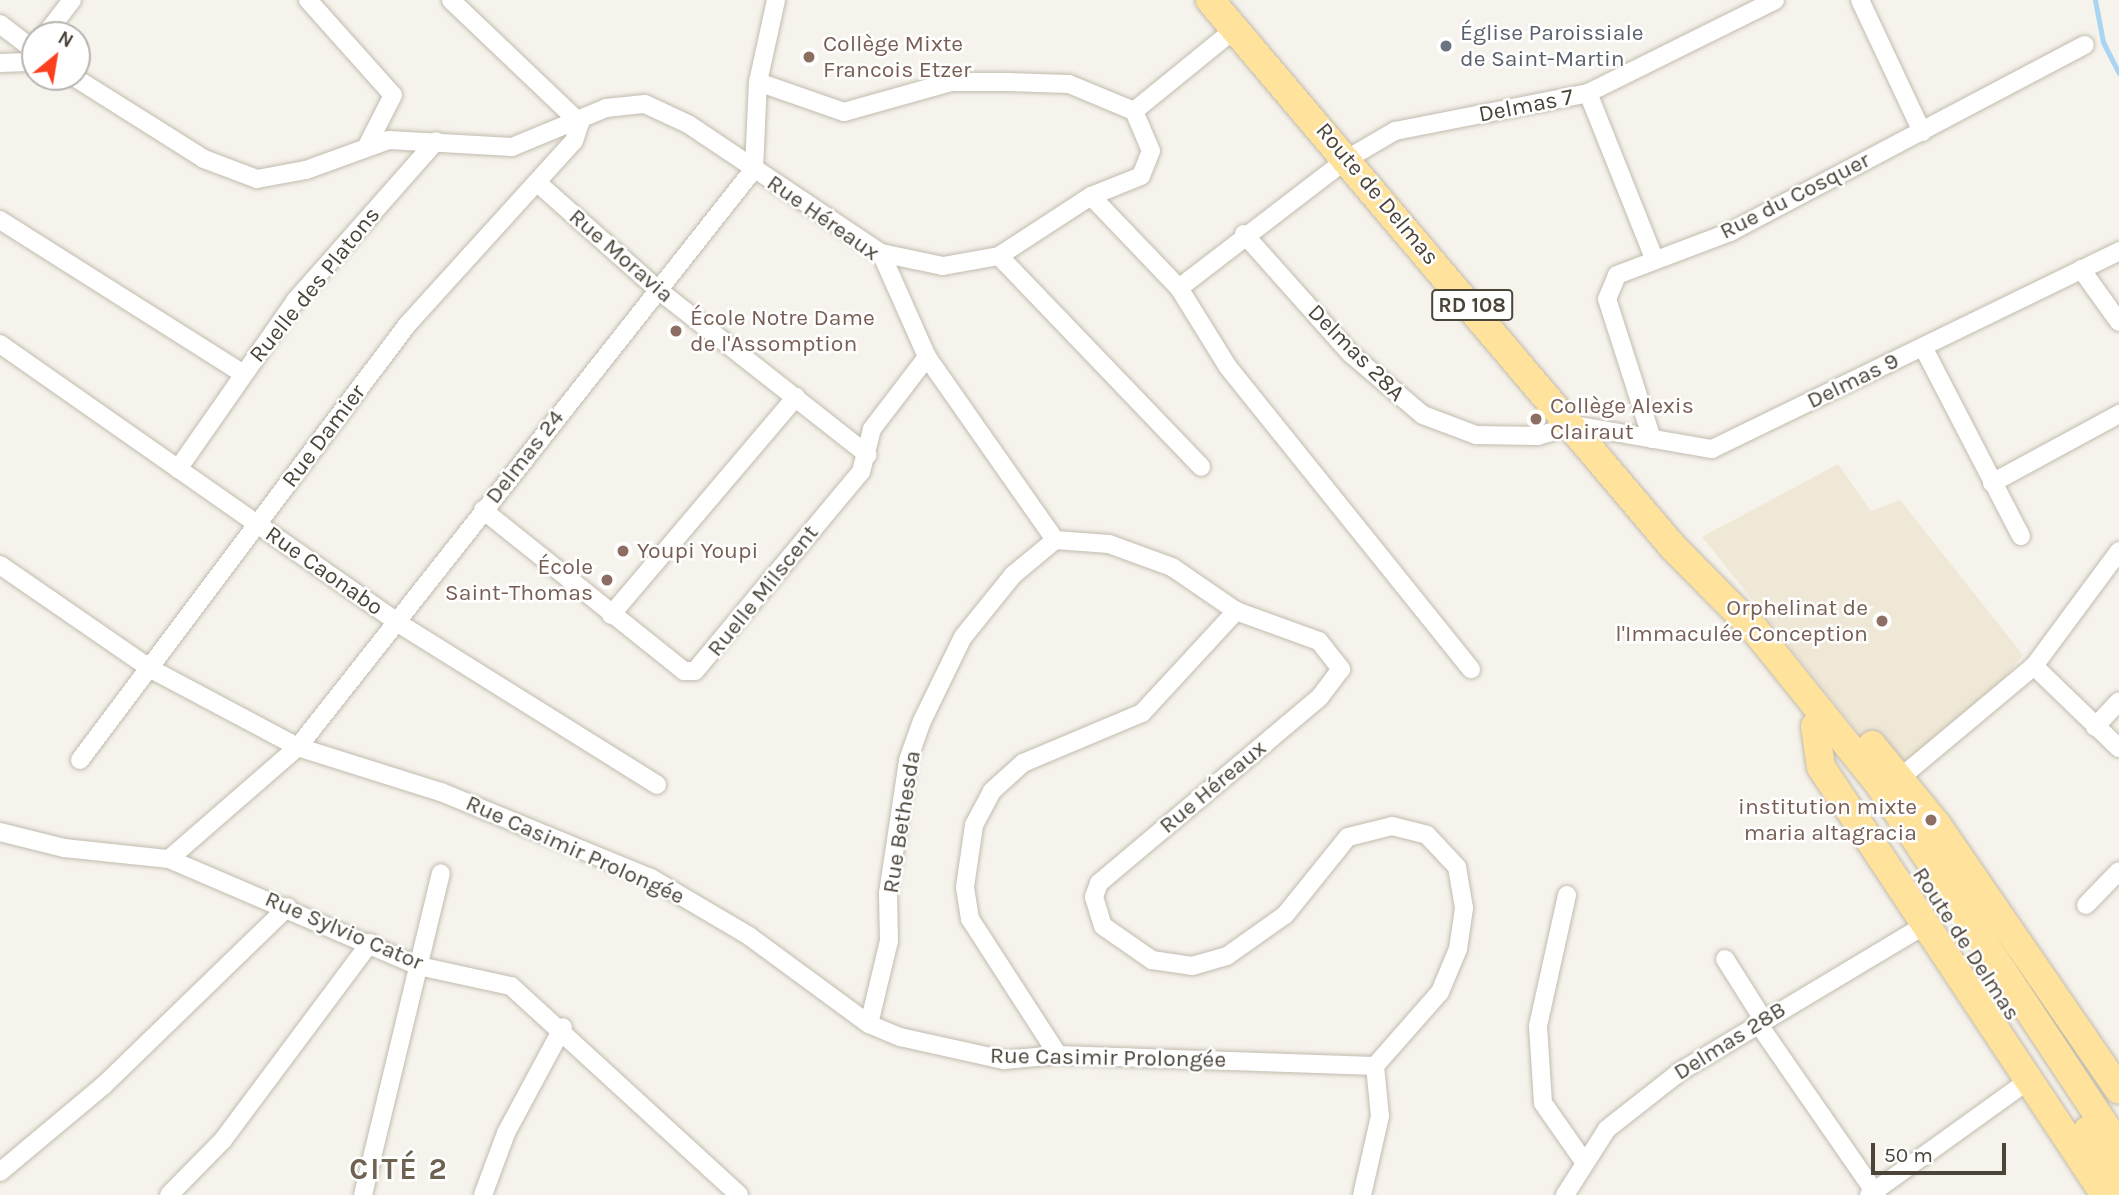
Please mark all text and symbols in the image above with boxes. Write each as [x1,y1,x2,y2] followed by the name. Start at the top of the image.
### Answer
[1460,19,1644,73] place label: Église Paroissiale de Saint-Martin
[21,21,91,91] north arrow
[54,27,77,52] text: N
[823,30,971,84] place label: Collège Mixte Francois Etzer
[1438,38,1454,54] marker: Église Paroissiale de Saint-Martin
[801,49,817,65] marker: Collège Mixte Francois Etzer
[1476,83,1576,129] street label: Delmas 7
[1310,117,1444,271] street label: Route de Delmas
[1715,146,1875,246] street label: Rue du Cosquer
[761,169,885,267] street label: Rue Héreaux
[244,202,386,368] street label: Ruelle des Platons
[563,203,679,309] street label: Rue Moravia
[1430,288,1514,322] road number: RD 108
[1302,299,1410,407] street label: Delmas 28A
[690,304,875,358] place label: École Notre Dame de l'Assomption
[668,323,684,339] marker: École Notre Dame de l'Assomption
[1803,347,1903,415] street label: Delmas 9
[276,379,372,493] street label: Rue Damier
[1550,392,1694,446] place label: Collège Alexis Clairaut
[480,405,570,509] street label: Delmas 24
[1528,411,1544,427] marker: Collège Alexis Clairaut
[260,520,388,622] street label: Rue Caonabo
[702,520,824,662] street label: Ruelle Milscent
[637,537,758,565] place label: Youpi Youpi
[615,543,631,559] marker: Youpi Youpi
[445,553,593,607] place label: École Saint-Thomas
[599,572,615,588] marker: École Saint-Thomas
[1615,594,1868,648] place label: Orphelinat de l'Immaculée Conception
[1874,613,1890,629] marker: Orphelinat de l'Immaculée Conception
[1154,734,1272,840] street label: Rue Héreaux
[877,749,927,895] street label: Rue Bethesda
[461,789,689,911] street label: Rue Casimir Prolongée
[1738,793,1917,847] place label: institution mixte maria altagracia
[1923,812,1939,828] marker: institution mixte maria altagracia
[1906,862,2026,1026] street label: Route de Delmas
[261,885,427,977] street label: Rue Sylvio Cator
[1669,996,1791,1086] street label: Delmas 28B
[990,1042,1226,1074] street label: Rue Casimir Prolongée
[1874,1128,2009,1172] scale bar
[1884,1143,1933,1167] text: 50 m
[350,1151,448,1187] district label: CITÉ 2

